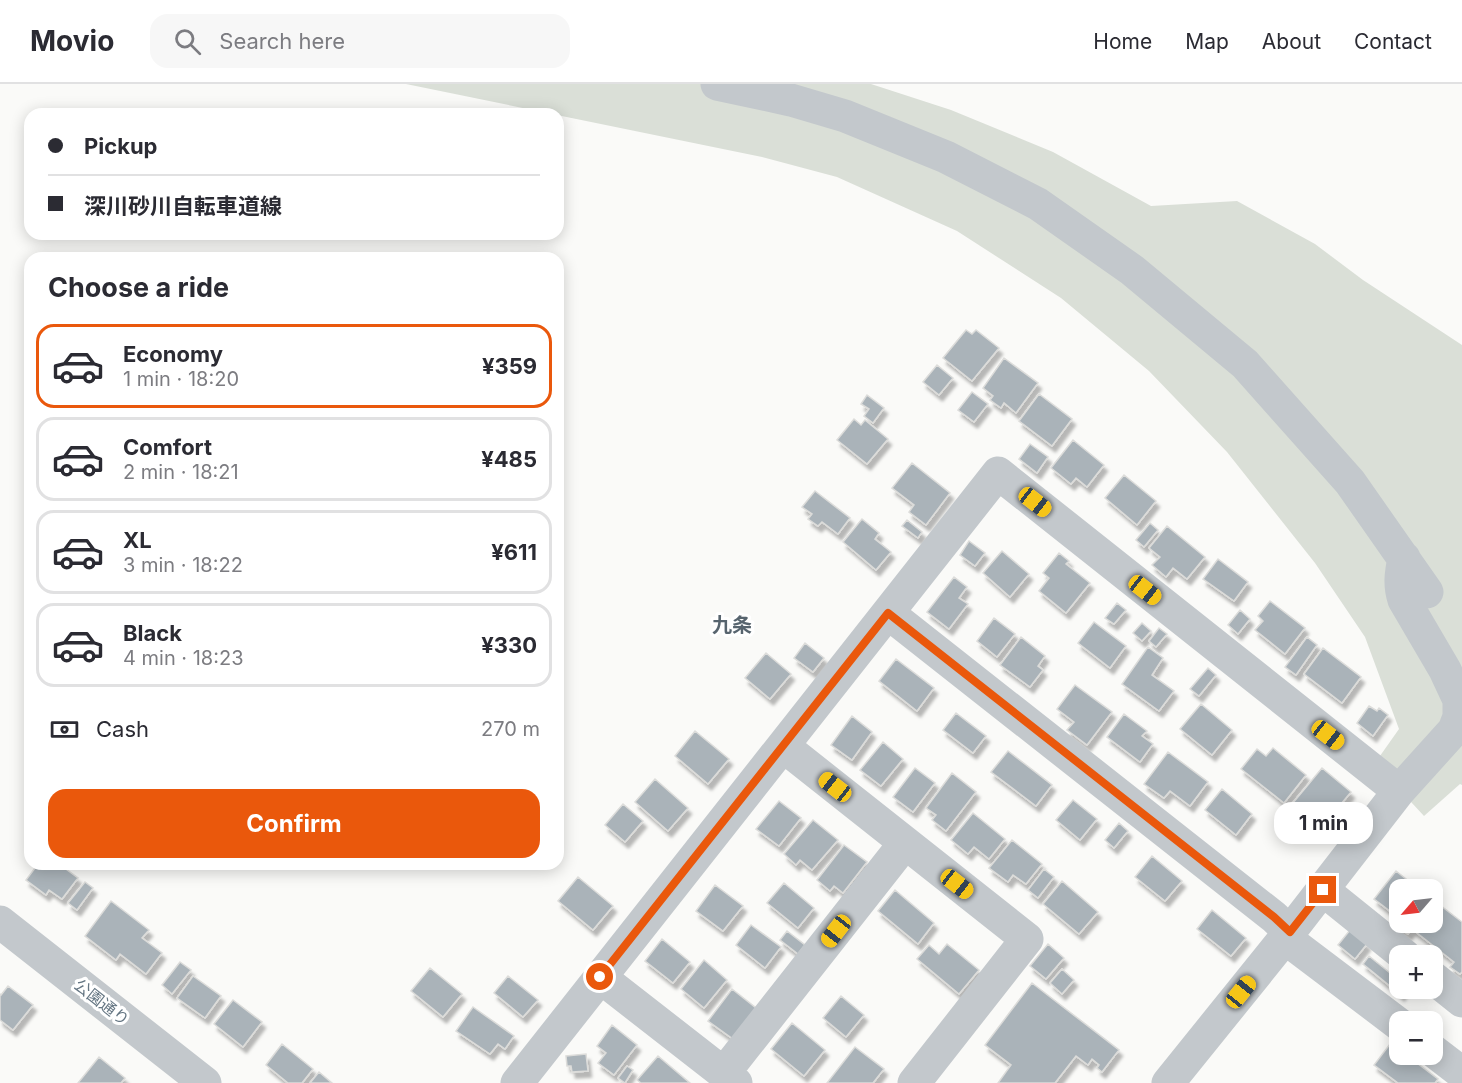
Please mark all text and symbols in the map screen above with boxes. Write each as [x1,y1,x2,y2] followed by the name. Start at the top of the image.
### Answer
[150,14,570,68] search box
[30,24,114,58] text: Movio
[171,25,204,58] icon: search
[219,28,345,54] text: Search here
[1093,29,1152,54] text: Home
[1185,29,1229,54] text: Map
[1262,29,1321,54] text: About
[1354,29,1432,54] text: Contact
[84,133,158,159] text: Pickup
[84,193,282,219] text: 深川砂川自転車道線
[48,271,229,304] text: Choose a ride
[51,339,105,393] icon: car
[123,341,223,367] text: Economy
[482,353,537,379] text: ¥359
[123,367,239,391] text: 1 min · 18:20
[51,432,105,486] icon: car
[123,434,212,460] text: Comfort
[481,446,537,472] text: ¥485
[123,460,239,484] text: 2 min · 18:21
[1015,484,1055,520] car
[51,525,105,579] icon: car
[123,527,152,553] text: XL
[491,539,537,565] text: ¥611
[123,553,243,577] text: 3 min · 18:22
[1125,572,1165,608] car
[712,613,752,637] district label: 九条
[51,618,105,672] icon: car
[123,620,182,646] text: Black
[481,632,537,658] text: ¥330
[123,646,244,670] text: 4 min · 18:23
[48,713,81,746] icon: cash
[96,716,149,742] text: Cash
[481,717,540,741] text: 270 m
[1308,717,1348,753] car
[815,769,855,805] car
[48,789,540,858] button: Confirm
[1274,803,1372,845] callout: 1 min
[1299,811,1348,835] text: 1 min
[937,866,977,902] car
[1309,876,1336,903] route end
[1389,879,1443,933] north arrow
[1389,879,1443,1065] map controls
[818,911,854,951] car
[1389,945,1443,999] button: +
[586,963,613,990] route start
[1223,972,1259,1012] car
[71,974,133,1030] street label: 公園通り
[1389,1011,1443,1065] button: −

